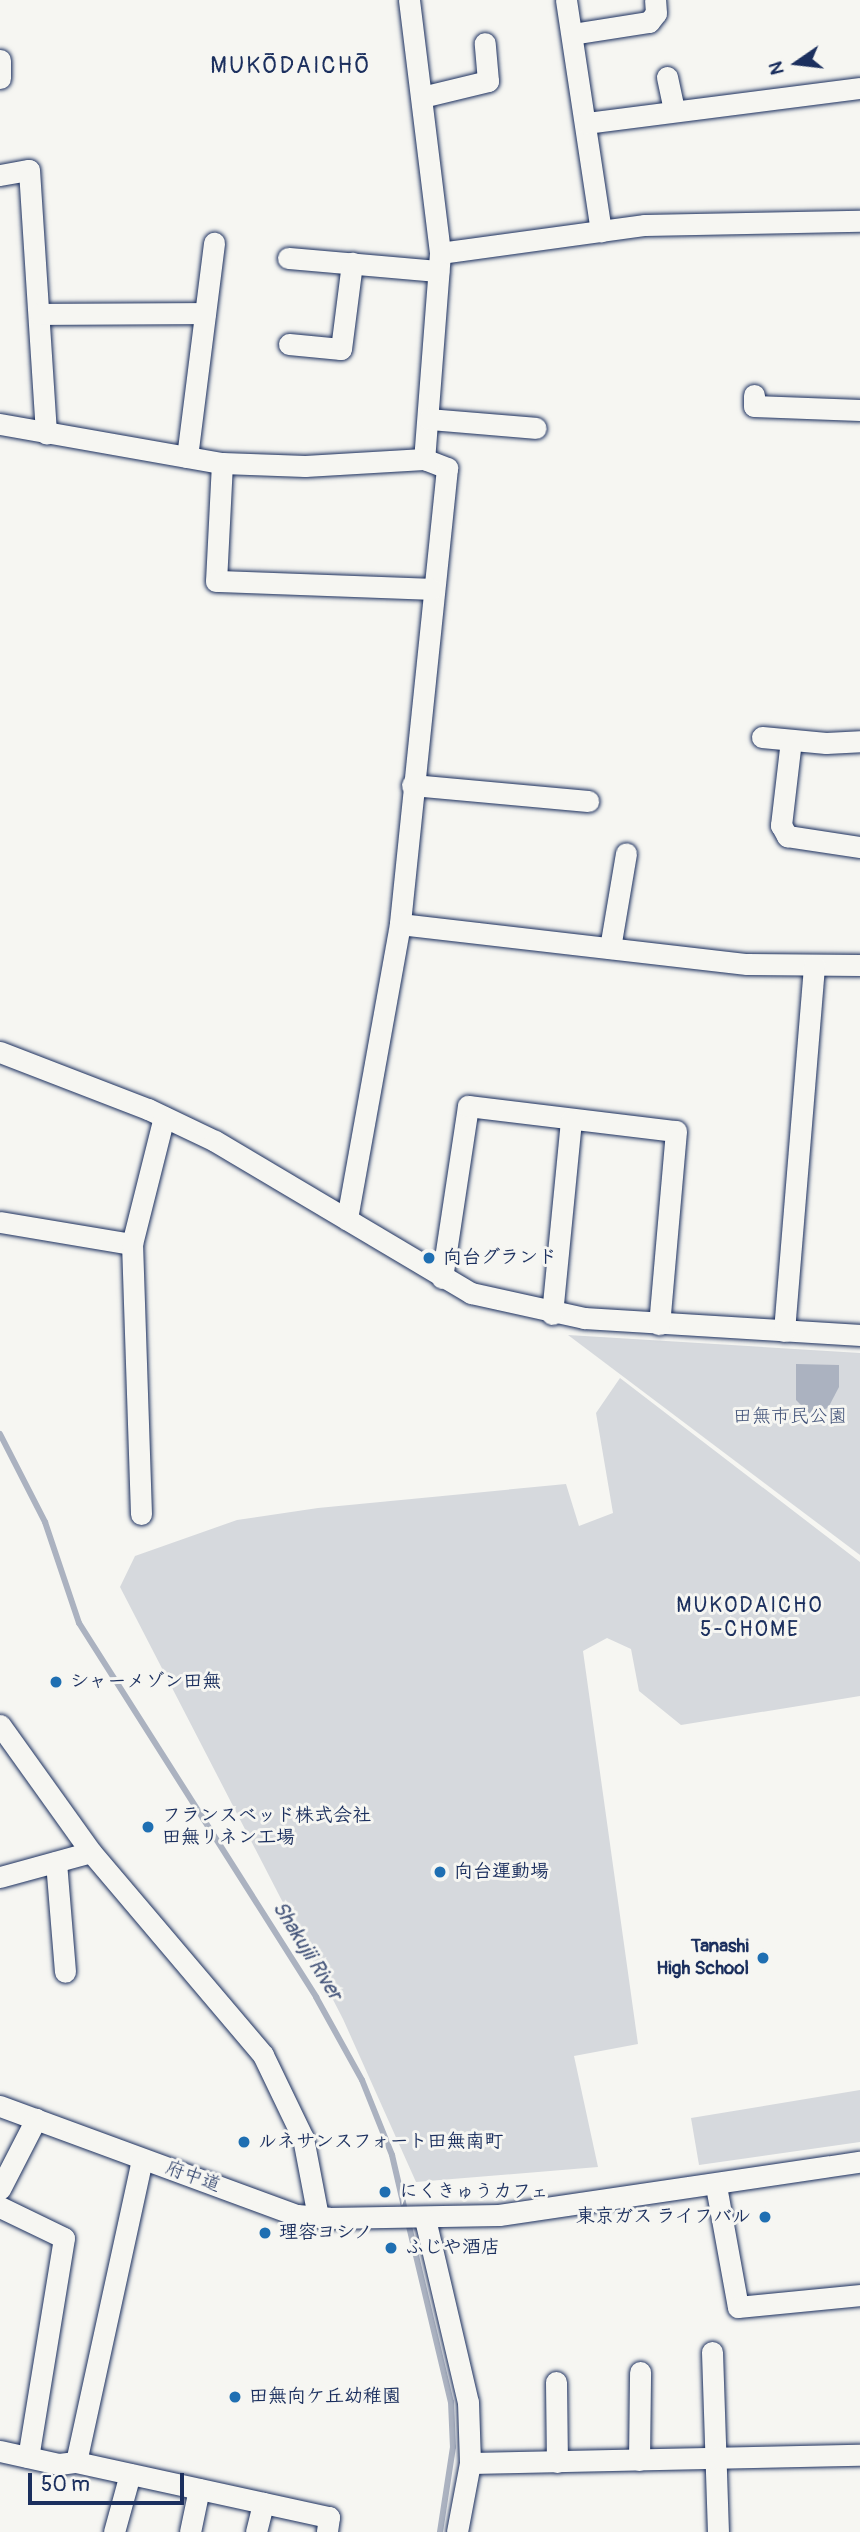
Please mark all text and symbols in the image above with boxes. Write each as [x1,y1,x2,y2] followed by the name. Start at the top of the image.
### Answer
[762,28,832,98] north arrow
[212,52,370,80] district label: MUKŌDAICHŌ
[763,59,790,77] text: N
[443,1247,557,1269] place label: 向台グランド
[421,1250,437,1266] marker: 向台グランド
[733,1406,847,1428] park label: 田無市民公園
[678,1593,822,1643] district label: MUKODAICHO 5-CHOME
[70,1671,222,1693] place label: シャーメゾン田無
[48,1674,64,1690] marker: シャーメゾン田無
[162,1805,371,1849] place label: フランスベッド株式会社 田無リネン工場
[140,1819,156,1835] marker: フランスベッド株式会社 田無リネン工場
[454,1861,549,1883] place label: 向台運動場
[432,1864,448,1880] marker: 向台運動場
[267,1897,347,2005] water label: Shakujii River
[656,1936,749,1980] place label: Tanashi High School
[755,1950,771,1966] marker: Tanashi High School
[258,2131,505,2153] place label: ルネサンスフォート田無南町
[236,2134,252,2150] marker: ルネサンスフォート田無南町
[162,2157,224,2197] street label: 府中道
[399,2181,551,2203] place label: にくきゅうカフェ
[377,2184,393,2200] marker: にくきゅうカフェ
[576,2206,751,2228] place label: 東京ガス ライフバル
[757,2209,773,2225] marker: 東京ガス ライフバル
[279,2222,374,2244] place label: 理容ヨシノ
[257,2225,273,2241] marker: 理容ヨシノ
[405,2237,500,2259] place label: ふじや酒店
[383,2240,399,2256] marker: ふじや酒店
[249,2386,401,2408] place label: 田無向ケ丘幼稚園
[227,2389,243,2405] marker: 田無向ケ丘幼稚園
[32,2458,187,2502] scale bar
[41,2471,90,2498] text: 50 m

